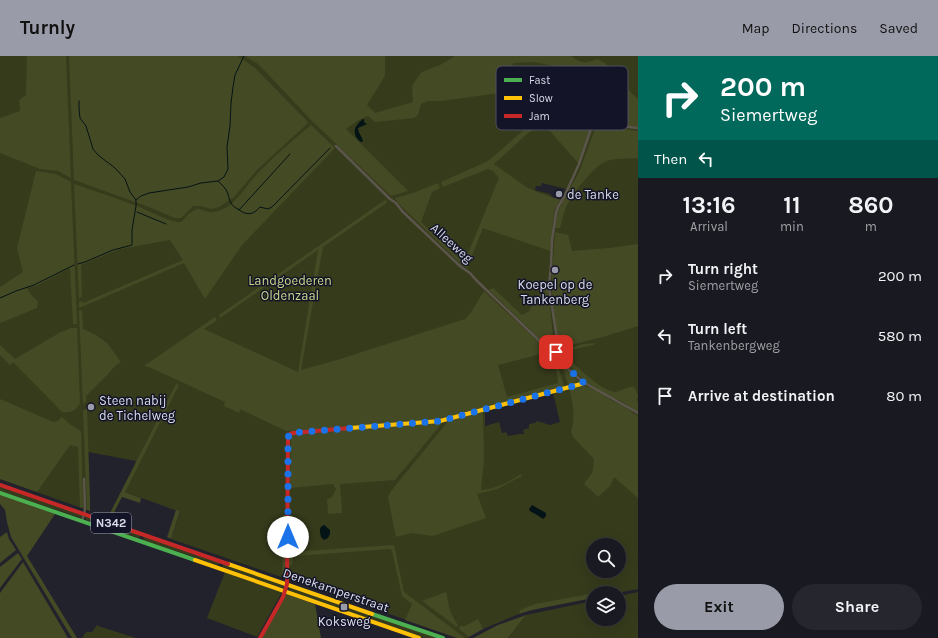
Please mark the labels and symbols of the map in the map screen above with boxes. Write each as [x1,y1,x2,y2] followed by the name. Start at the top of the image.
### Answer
[496,66,628,130] legend
[529,74,550,87] text: Fast
[529,92,553,105] text: Slow
[529,110,550,123] text: Jam
[567,187,619,202] place label: de Tanke
[554,189,564,199] marker: de Tanke
[428,220,477,266] street label: Alleeweg
[550,265,560,275] marker: Koepel op de Tankenberg
[248,273,332,303] park label: Landgoederen Oldenzaal
[518,277,593,307] place label: Koepel op de Tankenberg
[539,335,573,369] pin
[99,393,176,423] place label: Steen nabij de Tichelweg
[86,402,96,412] marker: Steen nabij de Tichelweg
[91,513,131,533] road number: N342
[267,516,309,558] position arrow
[281,565,391,615] street label: Denekamperstraat
[339,602,349,612] marker: Koksweg
[318,614,371,629] place label: Koksweg

